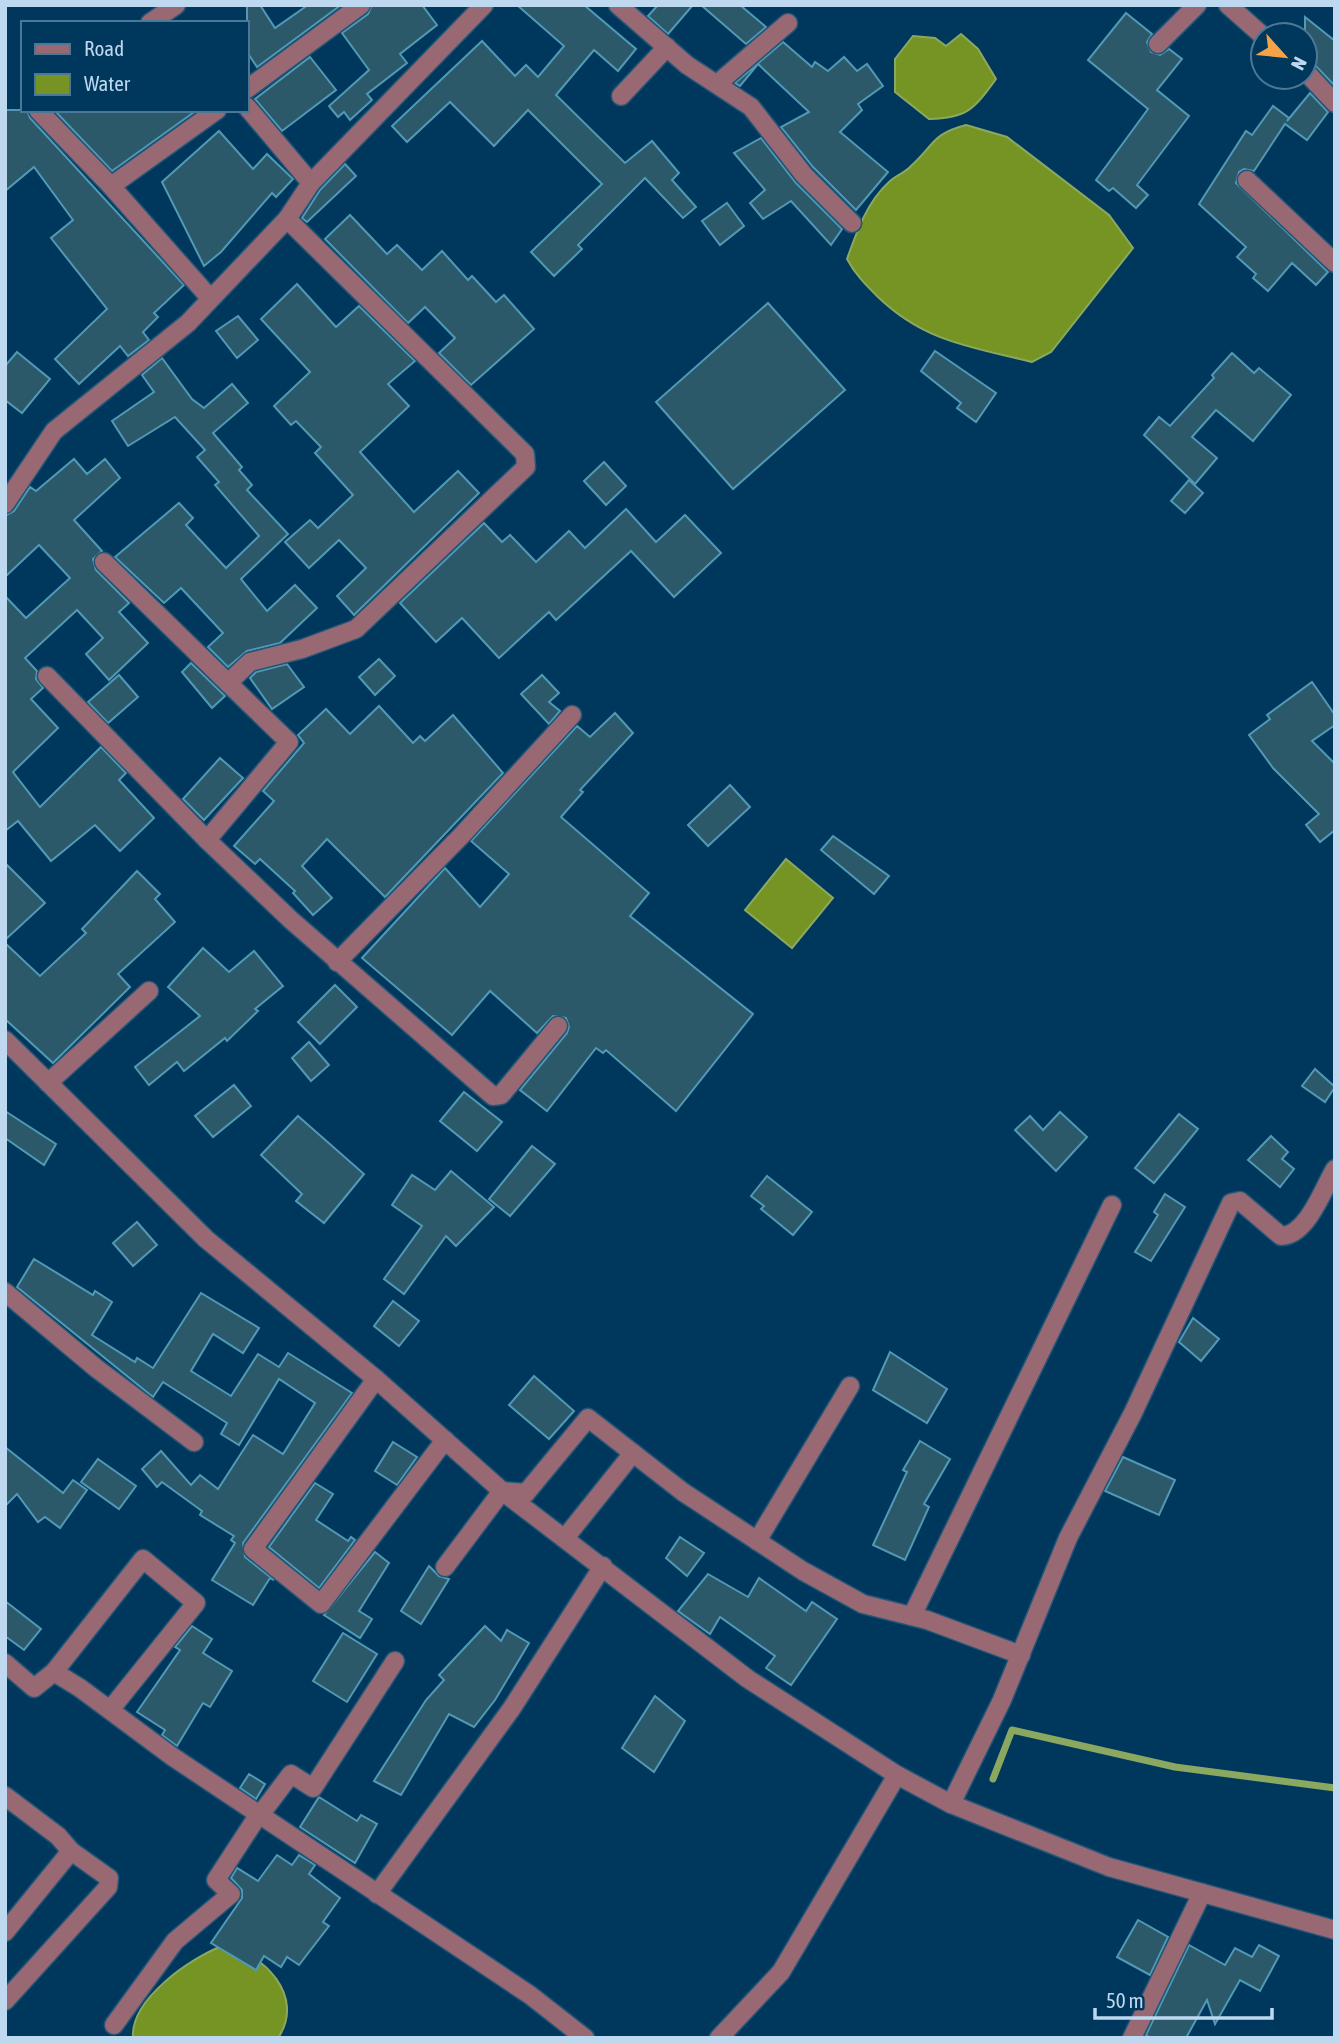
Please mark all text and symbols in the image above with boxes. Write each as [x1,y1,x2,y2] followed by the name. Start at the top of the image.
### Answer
[21,21,248,112] legend
[1249,21,1319,91] north arrow
[84,36,124,60] text: Road
[1287,54,1311,74] text: N
[84,71,131,95] text: Water
[1095,1976,1272,2020] scale bar
[1106,1988,1144,2012] text: 50 m

